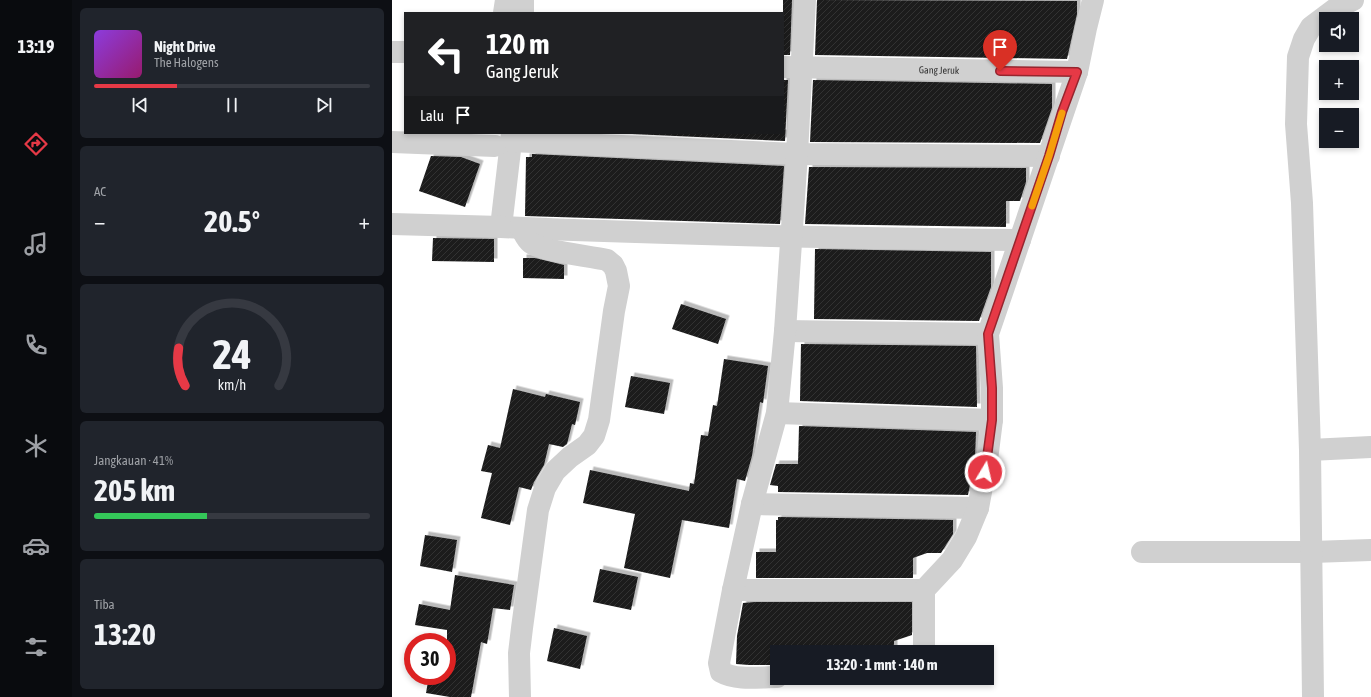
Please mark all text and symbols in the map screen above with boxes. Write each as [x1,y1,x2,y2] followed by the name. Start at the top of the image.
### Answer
[1319,12,1359,148] map controls
[1319,12,1359,52] button: sound
[420,28,472,80] icon: left
[486,28,549,60] text: 120 m
[983,30,1017,71] pin
[17,36,55,57] text: 13:19
[989,36,1011,58] icon: arrive
[154,38,216,55] text: Night Drive
[154,55,219,70] text: The Halogens
[1319,60,1359,100] button: +
[486,61,559,82] text: Gang Jeruk
[919,64,960,76] street label: Gang Jeruk
[129,94,151,116] icon: previous
[221,94,243,116] icon: pause
[313,94,335,116] icon: next
[452,104,474,126] icon: arrive
[420,107,444,124] text: Lalu
[1319,108,1359,148] button: −
[22,130,50,158] icon: directions
[94,184,106,199] text: AC
[204,204,260,238] text: 20.5°
[94,208,105,234] text: −
[359,208,370,234] text: +
[22,230,50,258] icon: music
[212,330,252,378] text: 24
[22,331,50,359] icon: phone
[218,377,246,393] text: km/h
[22,432,50,460] icon: climate
[964,451,1006,493] position arrow
[94,453,173,468] text: Jangkauan · 41%
[94,473,175,507] text: 205 km
[22,532,50,560] icon: car
[94,597,115,612] text: Tiba
[94,617,156,651] text: 13:20
[22,633,50,661] icon: filters
[404,633,456,685] speed limit sign: 30
[826,656,938,673] text: 13:20 · 1 mnt · 140 m

